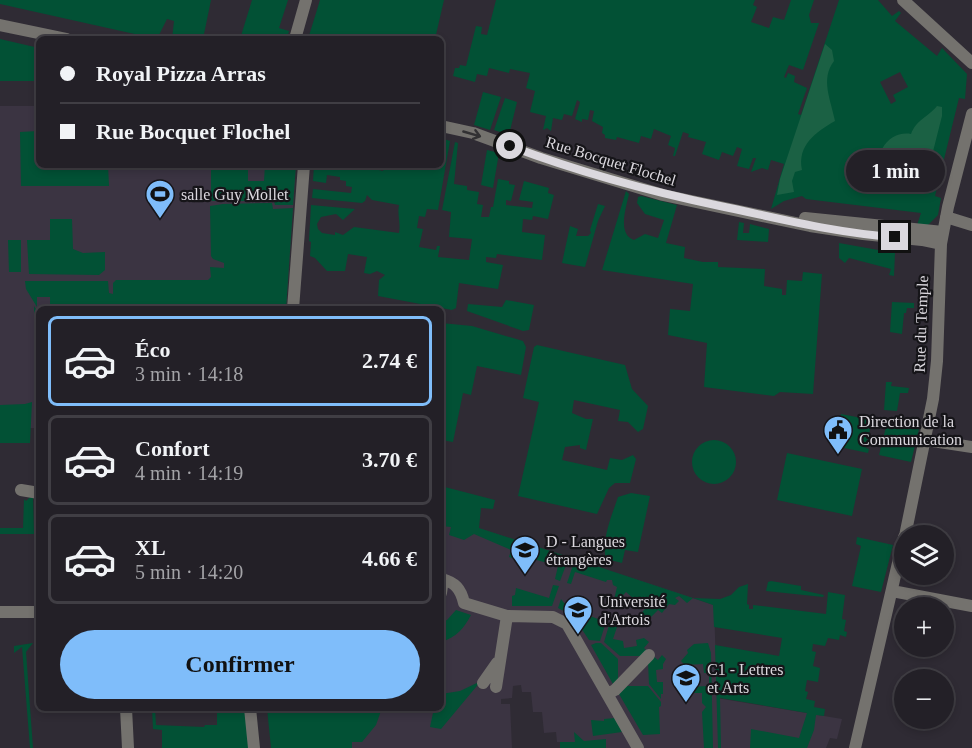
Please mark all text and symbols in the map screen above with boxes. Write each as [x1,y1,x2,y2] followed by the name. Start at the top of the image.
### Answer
[96,61,266,86] text: Royal Pizza Arras
[96,119,290,144] text: Rue Bocquet Flochel
[463,129,482,140] one-way arrow
[496,132,523,159] route start
[544,133,679,190] street label: Rue Bocquet Flochel
[846,150,944,192] callout: 1 min
[871,160,920,182] text: 1 min
[144,178,176,220] sports icon: salle Guy Mollet
[181,186,289,204] place label: salle Guy Mollet
[881,223,908,250] route end
[911,275,932,373] street label: Rue du Temple
[63,334,117,388] icon: car
[135,337,170,362] text: Éco
[362,348,417,373] text: 2.74 €
[135,363,243,385] text: 3 min · 14:18
[859,413,962,448] place label: Direction de la Communication
[822,414,854,456] public building icon: Direction de la Communication
[63,433,117,487] icon: car
[135,436,210,461] text: Confort
[362,447,417,472] text: 3.70 €
[135,462,243,484] text: 4 min · 14:19
[894,525,954,729] map controls
[894,525,954,585] button: layers
[63,532,117,586] icon: car
[546,533,625,569] place label: D - Langues étrangères
[509,534,541,576] school or university icon: D - Langues étrangères
[135,535,166,560] text: XL
[362,546,417,571] text: 4.66 €
[135,561,243,583] text: 5 min · 14:20
[599,593,666,628] place label: Université d'Artois
[562,594,594,636] school or university icon: Université d'Artois
[894,597,954,657] button: +
[60,630,420,699] button: Confirmer
[707,661,783,696] place label: C1 - Lettres et Arts
[670,662,702,704] school or university icon: C1 - Lettres et Arts
[894,669,954,729] button: −

